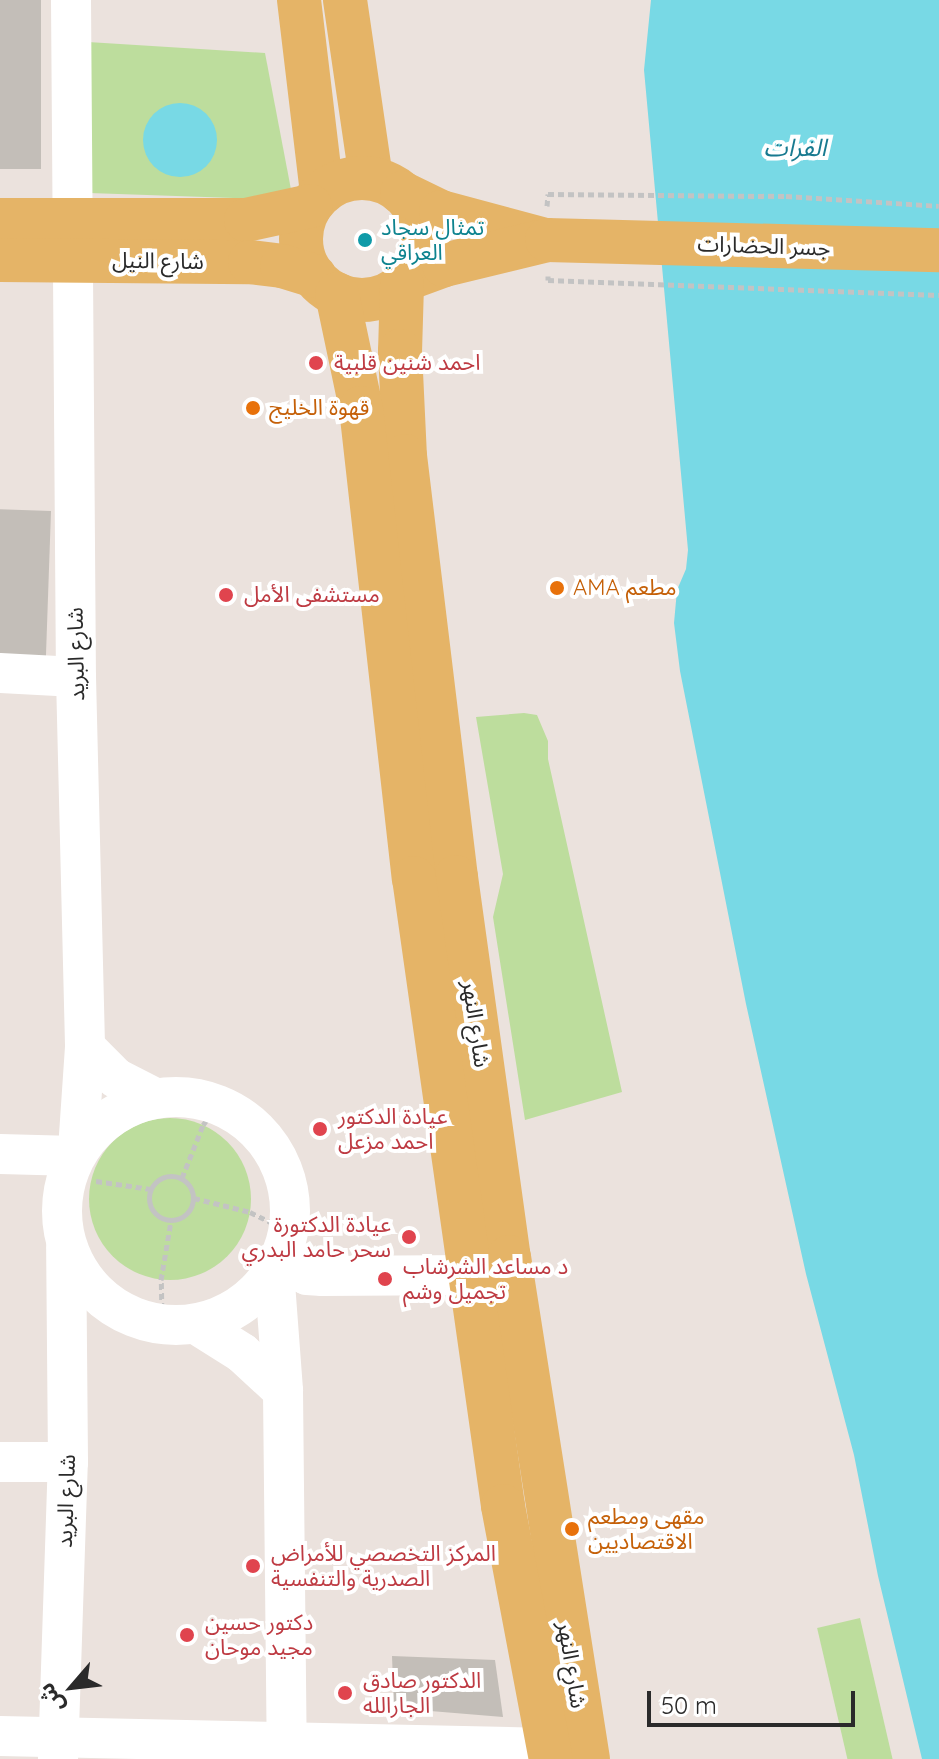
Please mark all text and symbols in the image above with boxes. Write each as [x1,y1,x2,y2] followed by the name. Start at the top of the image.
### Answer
[764,134,826,162] water label: الفرات
[381,214,484,266] place label: تمثال سجاد العراقي
[697,230,831,262] street label: جسر الحضارات
[356,231,374,249] marker: تمثال سجاد العراقي
[112,247,204,275] street label: شارع النيل
[334,350,481,376] place label: احمد شنين قلبية
[305,352,327,374] marker: احمد شنين قلبية
[269,395,369,421] place label: قهوة الخليج
[244,399,262,417] marker: قهوة الخليج
[573,575,677,601] place label: AMA مطعم
[548,579,566,597] marker: AMA مطعم
[244,582,380,608] place label: مستشفى الأمل
[215,584,237,606] marker: مستشفى الأمل
[62,607,90,701] street label: شارع البريد
[457,979,495,1069] street label: شارع النهر
[338,1103,447,1154] place label: عيادة الدكتور احمد مزعل
[309,1118,331,1140] marker: عيادة الدكتور احمد مزعل
[241,1211,391,1262] place label: عيادة الدكتورة سحر حامد البدري
[398,1226,420,1248] marker: عيادة الدكتورة سحر حامد البدري
[403,1253,568,1304] place label: د مساعد الشرشاب تجميل وشم
[374,1268,396,1290] marker: د مساعد الشرشاب تجميل وشم
[51,1454,81,1548] street label: شارع البريد
[588,1503,705,1554] place label: مقهى ومطعم الاقتصاديين
[563,1520,581,1538] marker: مقهى ومطعم الاقتصاديين
[271,1540,496,1592] place label: المركز التخصصي للأمراض الصدرية والتنفسية
[242,1555,264,1577] marker: المركز التخصصي للأمراض الصدرية والتنفسية
[205,1609,313,1660] place label: دكتور حسين مجيد موحان
[552,1620,592,1710] street label: شارع النهر
[176,1624,198,1646] marker: دكتور حسين مجيد موحان
[32,1647,112,1727] north arrow
[363,1667,481,1718] place label: الدكتور صادق الجارالله
[651,1675,859,1725] scale bar
[31,1678,70,1718] text: ش
[334,1682,356,1704] marker: الدكتور صادق الجارالله
[661,1690,717,1720] text: 50 m

